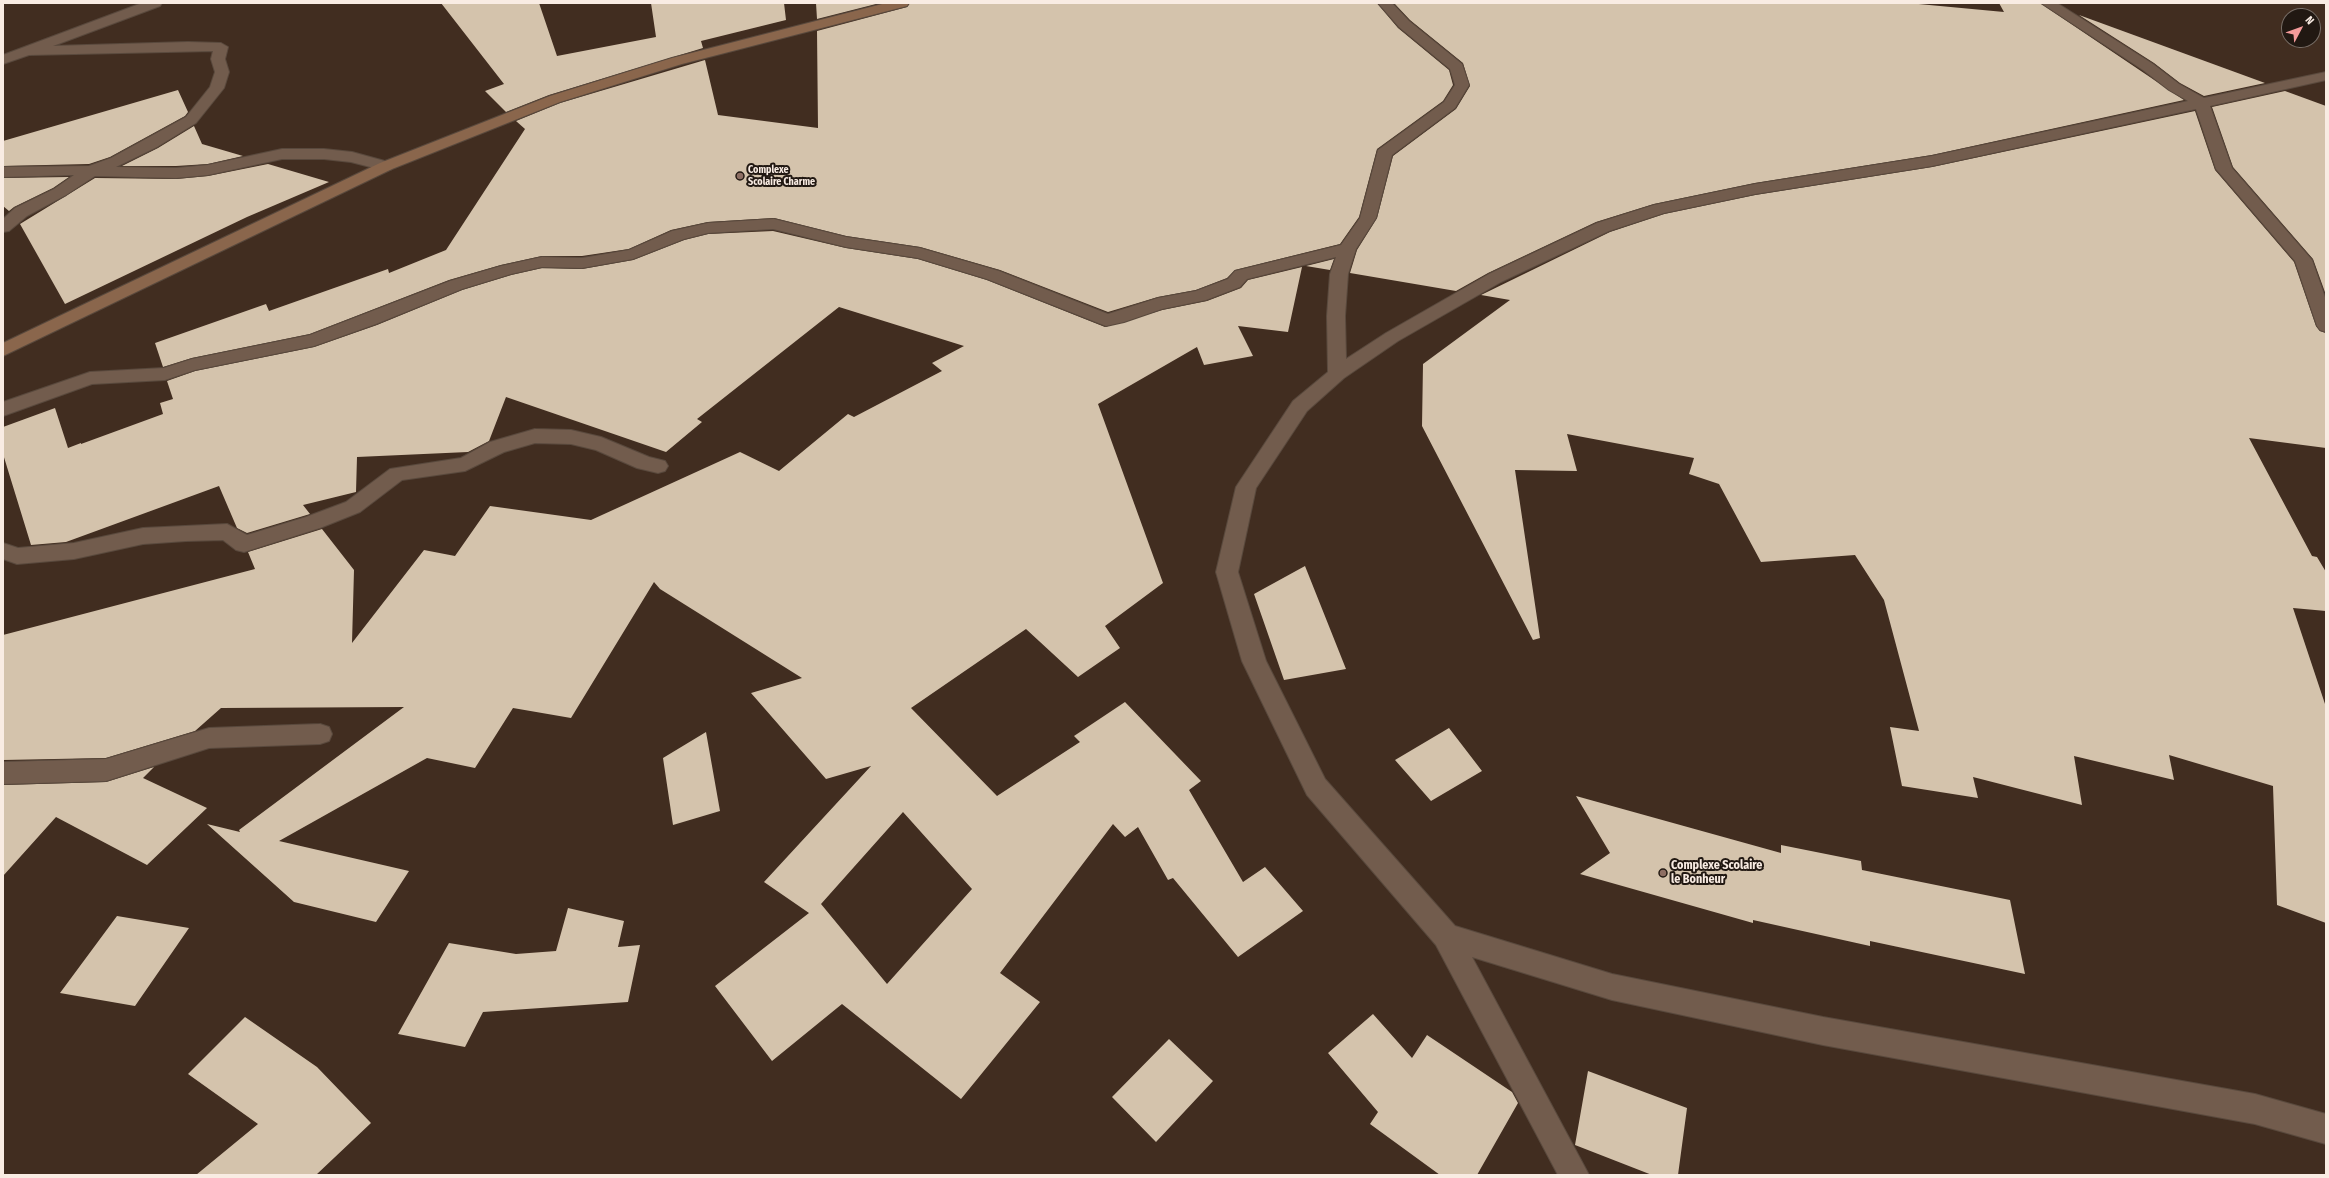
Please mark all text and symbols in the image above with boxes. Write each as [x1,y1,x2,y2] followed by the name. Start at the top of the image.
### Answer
[2281,8,2321,48] north arrow
[2303,14,2317,27] text: N
[748,164,815,188] place label: Complexe Scolaire Charme
[735,171,745,181] marker: Complexe Scolaire Charme
[1671,859,1762,887] place label: Complexe Scolaire le Bonheur
[1658,868,1668,878] marker: Complexe Scolaire le Bonheur

